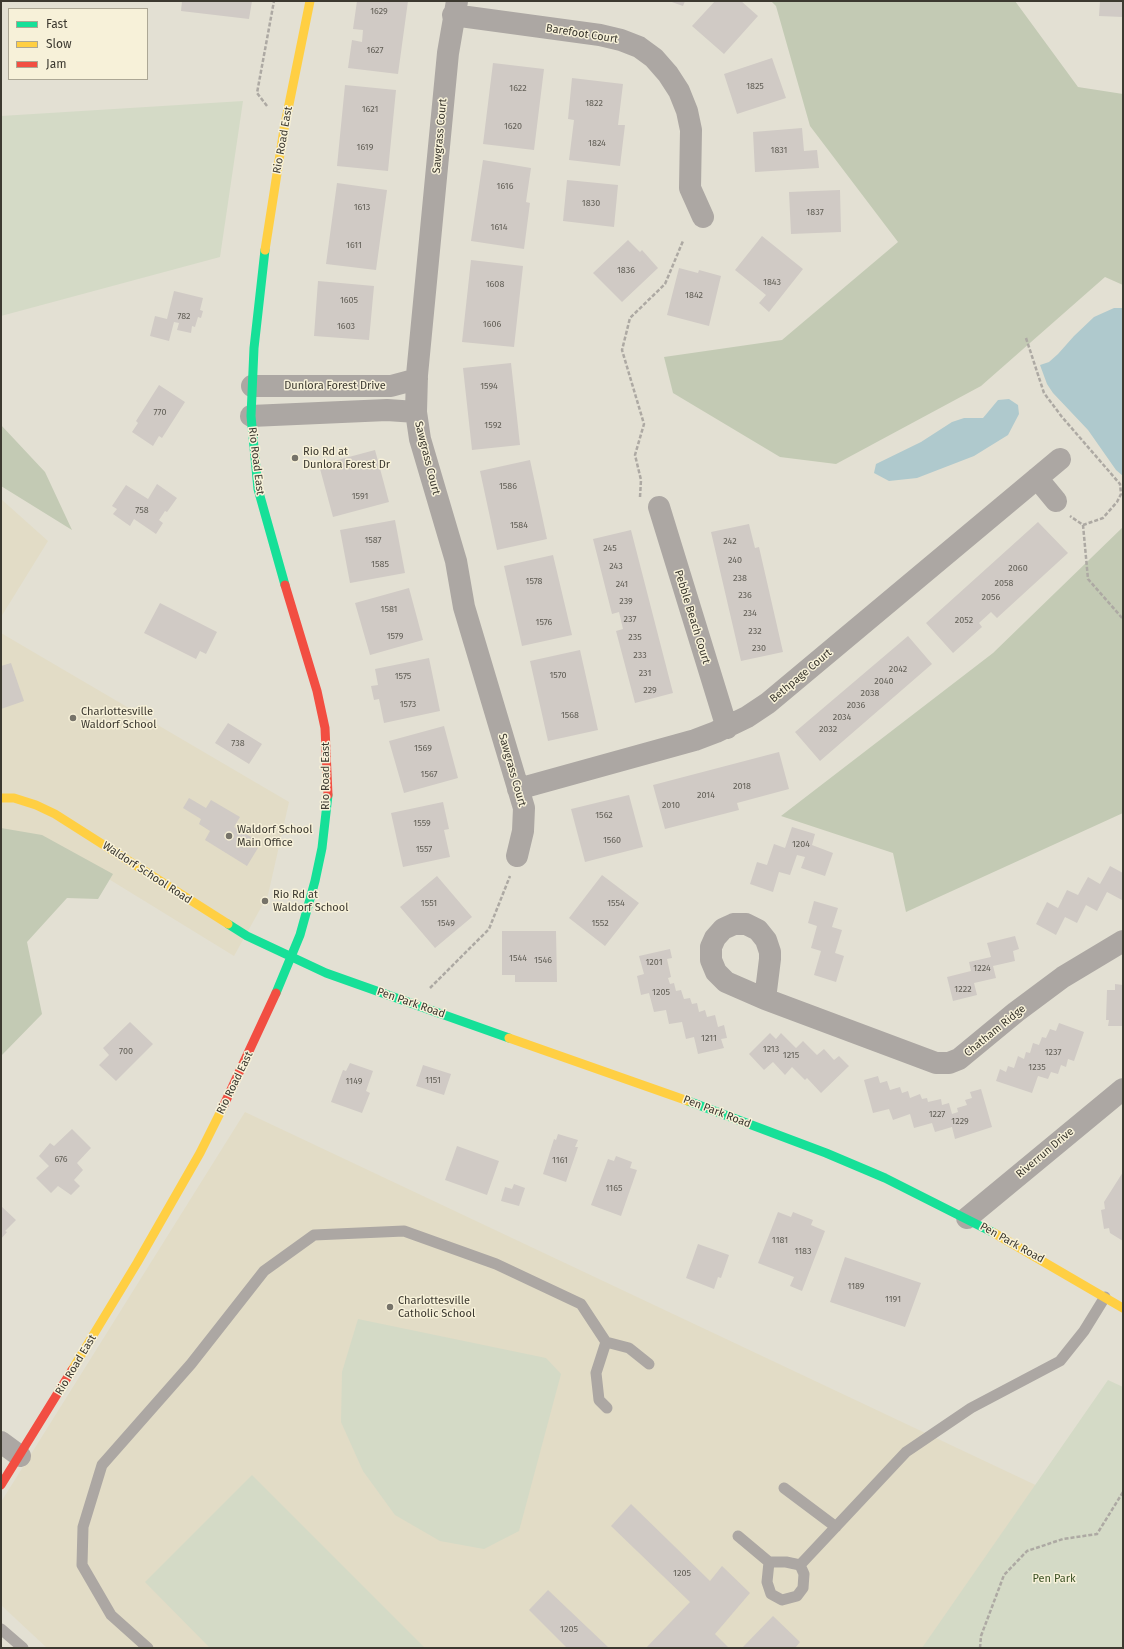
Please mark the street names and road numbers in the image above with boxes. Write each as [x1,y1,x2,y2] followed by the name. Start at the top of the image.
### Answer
[545,22,619,46] street label: Barefoot Court
[430,98,450,174] street label: Sawgrass Court
[271,105,295,175] street label: Rio Road East
[284,379,386,393] street label: Dunlora Forest Drive
[411,420,443,496] street label: Sawgrass Court
[245,426,267,496] street label: Rio Road East
[671,569,713,665] street label: Pebble Beach Court
[767,646,835,706] street label: Bethpage Court
[495,732,529,808] street label: Sawgrass Court
[319,742,333,810] street label: Rio Road East
[100,839,194,907] street label: Waldorf School Road
[375,985,447,1021] street label: Pen Park Road
[962,1002,1028,1060] street label: Chatham Ridge
[214,1049,256,1117] street label: Rio Road East
[681,1093,753,1131] street label: Pen Park Road
[1013,1125,1077,1181] street label: Riverrun Drive
[978,1220,1046,1266] street label: Pen Park Road
[53,1332,99,1398] street label: Rio Road East

